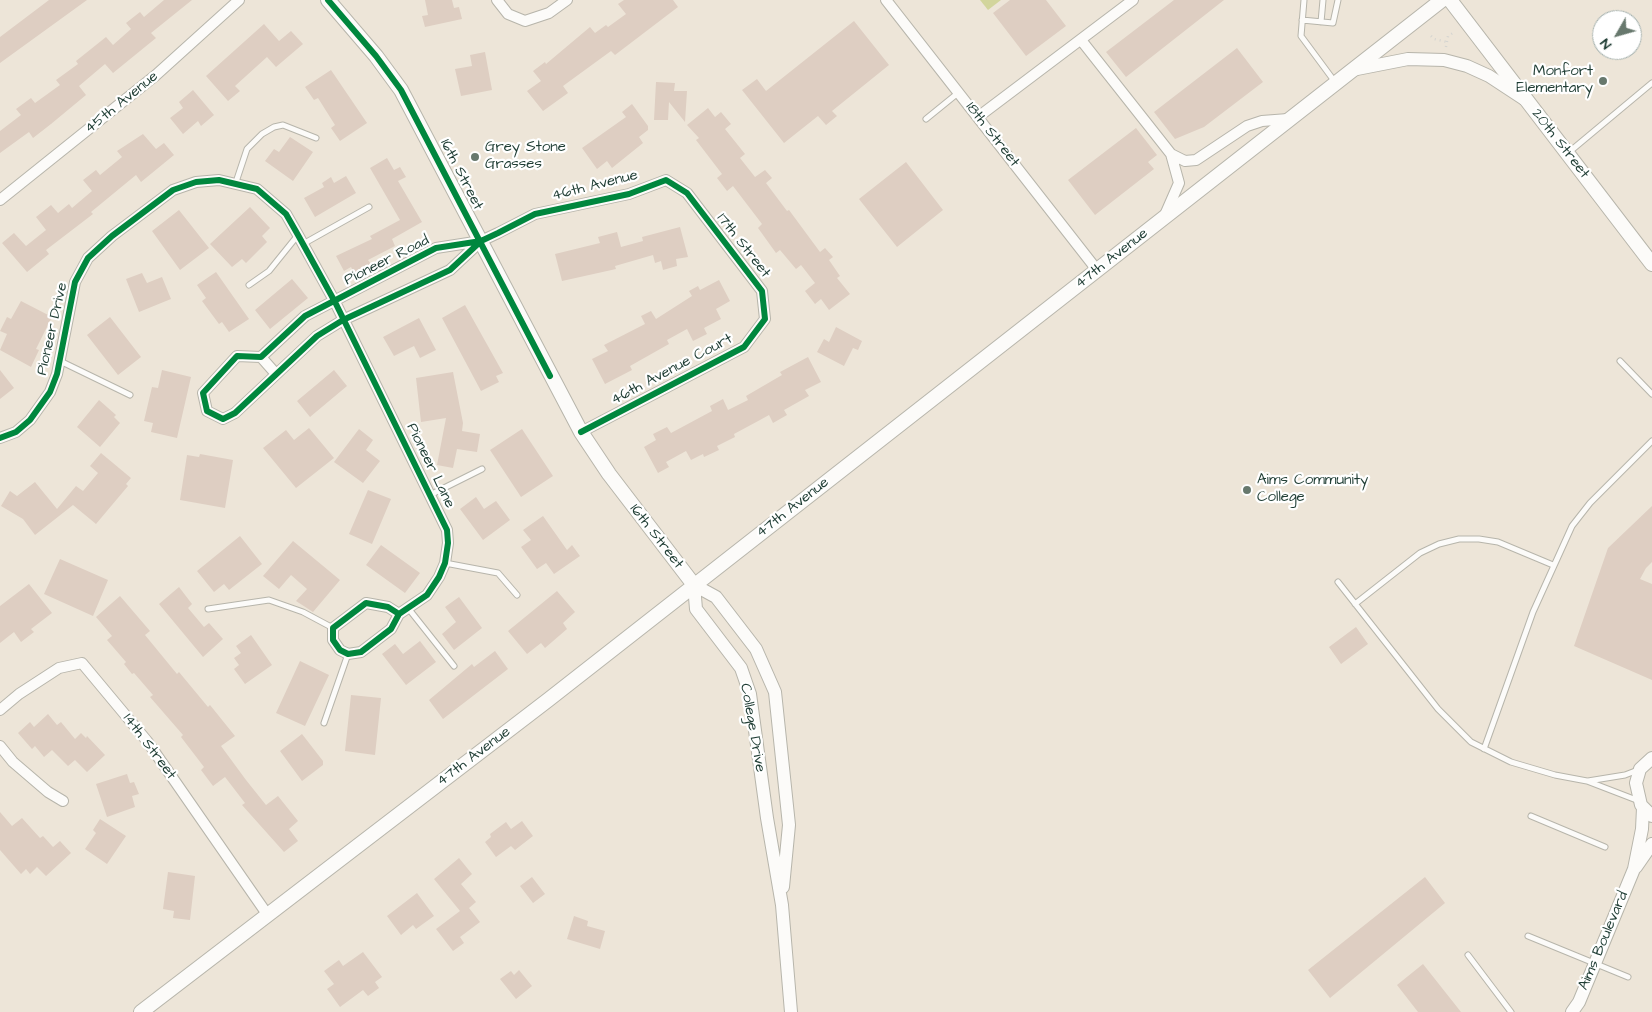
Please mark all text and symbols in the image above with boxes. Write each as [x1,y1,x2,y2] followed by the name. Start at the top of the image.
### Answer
[1592,10,1642,60] north arrow
[1595,34,1617,53] text: N
[1516,63,1593,98] place label: Monfort Elementary
[82,68,162,138] street label: 45th Avenue
[1597,75,1609,87] marker: Monfort Elementary
[961,99,1023,171] street label: 18th Street
[1527,105,1593,183] street label: 20th Street
[435,137,487,213] street label: 16th Street
[485,139,566,174] place label: Grey Stone Grasses
[469,151,481,163] marker: Grey Stone Grasses
[550,167,640,205] street label: 46th Avenue
[712,210,774,282] street label: 17th Street
[1072,225,1152,293] street label: 47th Avenue
[342,232,432,290] street label: Pioneer Road
[34,281,72,377] street label: Pioneer Drive
[608,330,736,410] street label: 46th Avenue Court
[402,421,458,511] street label: Pioneer Lane
[1257,472,1368,507] place label: Aims Community College
[753,474,833,542] street label: 47th Avenue
[1241,484,1253,496] marker: Aims Community College
[625,501,687,573] street label: 16th Street
[735,682,769,774] street label: College Drive
[118,710,180,784] street label: 14th Street
[434,723,514,791] street label: 47th Avenue
[1575,889,1633,993] street label: Aims Boulevard

